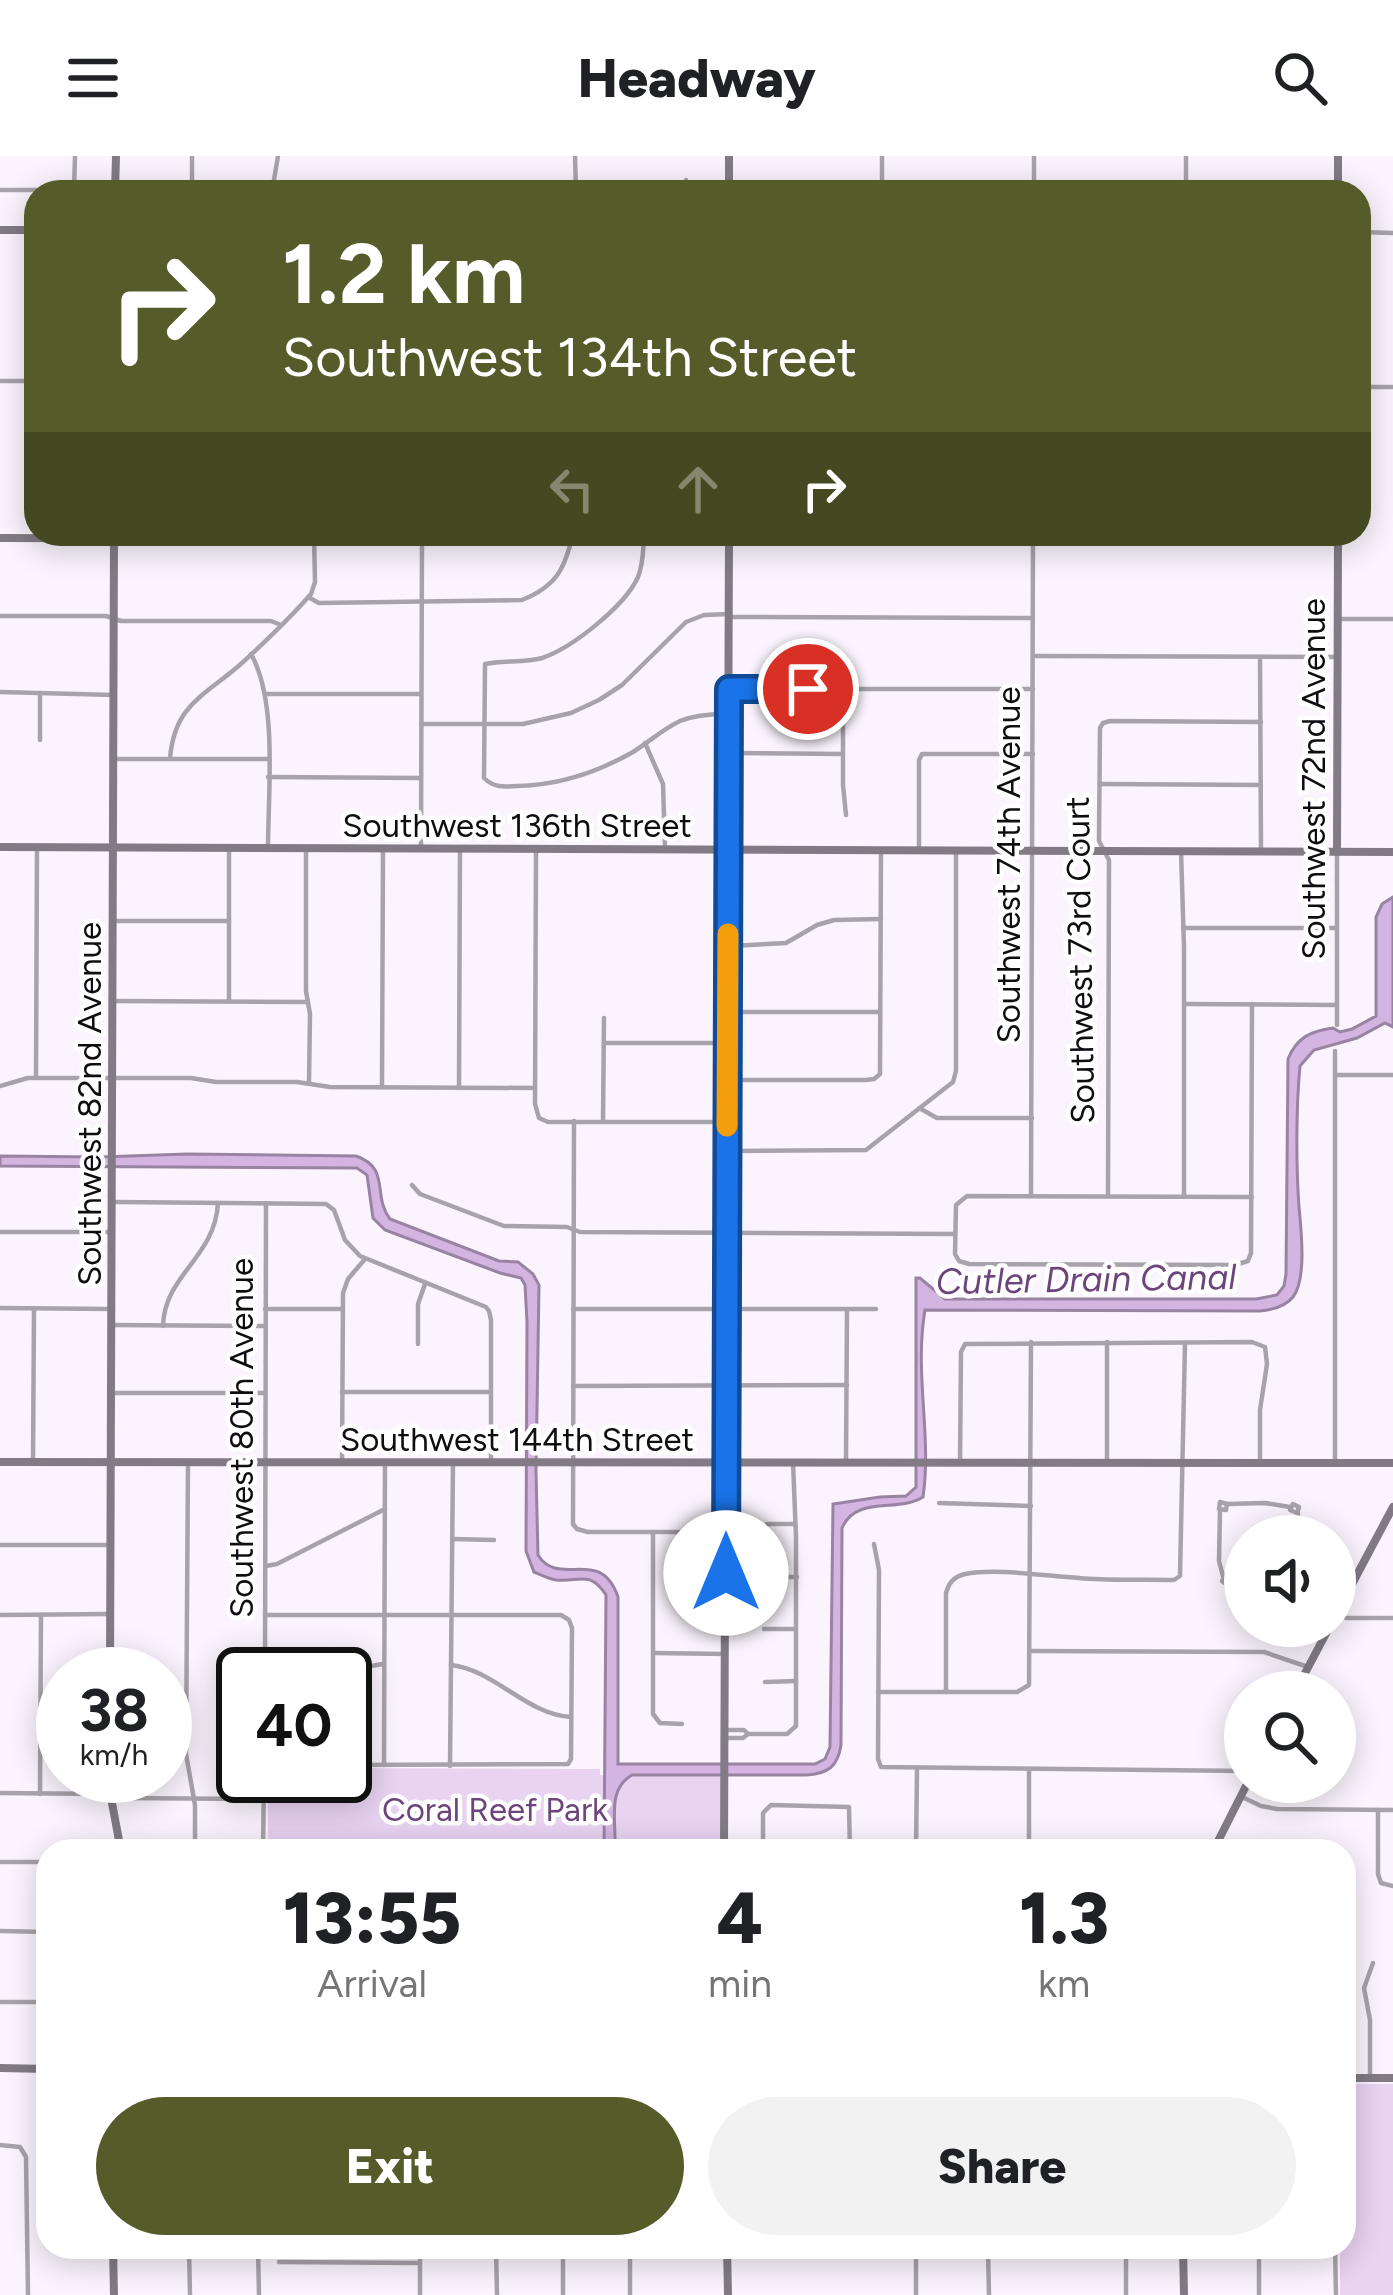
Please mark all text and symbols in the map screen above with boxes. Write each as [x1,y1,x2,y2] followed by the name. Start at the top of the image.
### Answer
[60,45,126,111] icon: menu
[1267,45,1333,111] icon: search
[577,46,816,111] text: Headway
[282,223,525,324] text: 1.2 km
[84,228,240,384] icon: right
[282,325,857,390] text: Southwest 134th Street
[539,456,605,522] icon: left
[665,456,731,522] icon: ahead
[791,456,857,522] icon: right
[1294,598,1333,960] street label: Southwest 72nd Avenue
[757,638,859,740] pin
[775,656,841,722] icon: arrive
[989,687,1028,1043] street label: Southwest 74th Avenue
[1058,796,1102,1124] street label: Southwest 73rd Court
[342,806,692,845] street label: Southwest 136th Street
[70,922,109,1286] street label: Southwest 82nd Avenue
[935,1255,1238,1303] water label: Cutler Drain Canal
[222,1258,261,1618] street label: Southwest 80th Avenue
[340,1420,694,1459] street label: Southwest 144th Street
[663,1510,789,1636] position arrow
[1224,1515,1356,1803] map controls
[1224,1515,1356,1647] button: sound
[216,1647,372,1803] speed limit sign: 40
[1224,1671,1356,1803] button: search
[79,1674,149,1746] text: 38
[80,1736,148,1773] text: km/h
[382,1790,608,1829] park label: Coral Reef Park
[283,1875,461,1961] text: 13:55
[717,1875,763,1961] text: 4
[1019,1875,1109,1961] text: 1.3
[317,1960,427,2007] text: Arrival
[708,1960,772,2007] text: min
[1038,1960,1090,2007] text: km
[96,2097,684,2235] button: Exit
[708,2097,1296,2235] button: Share

